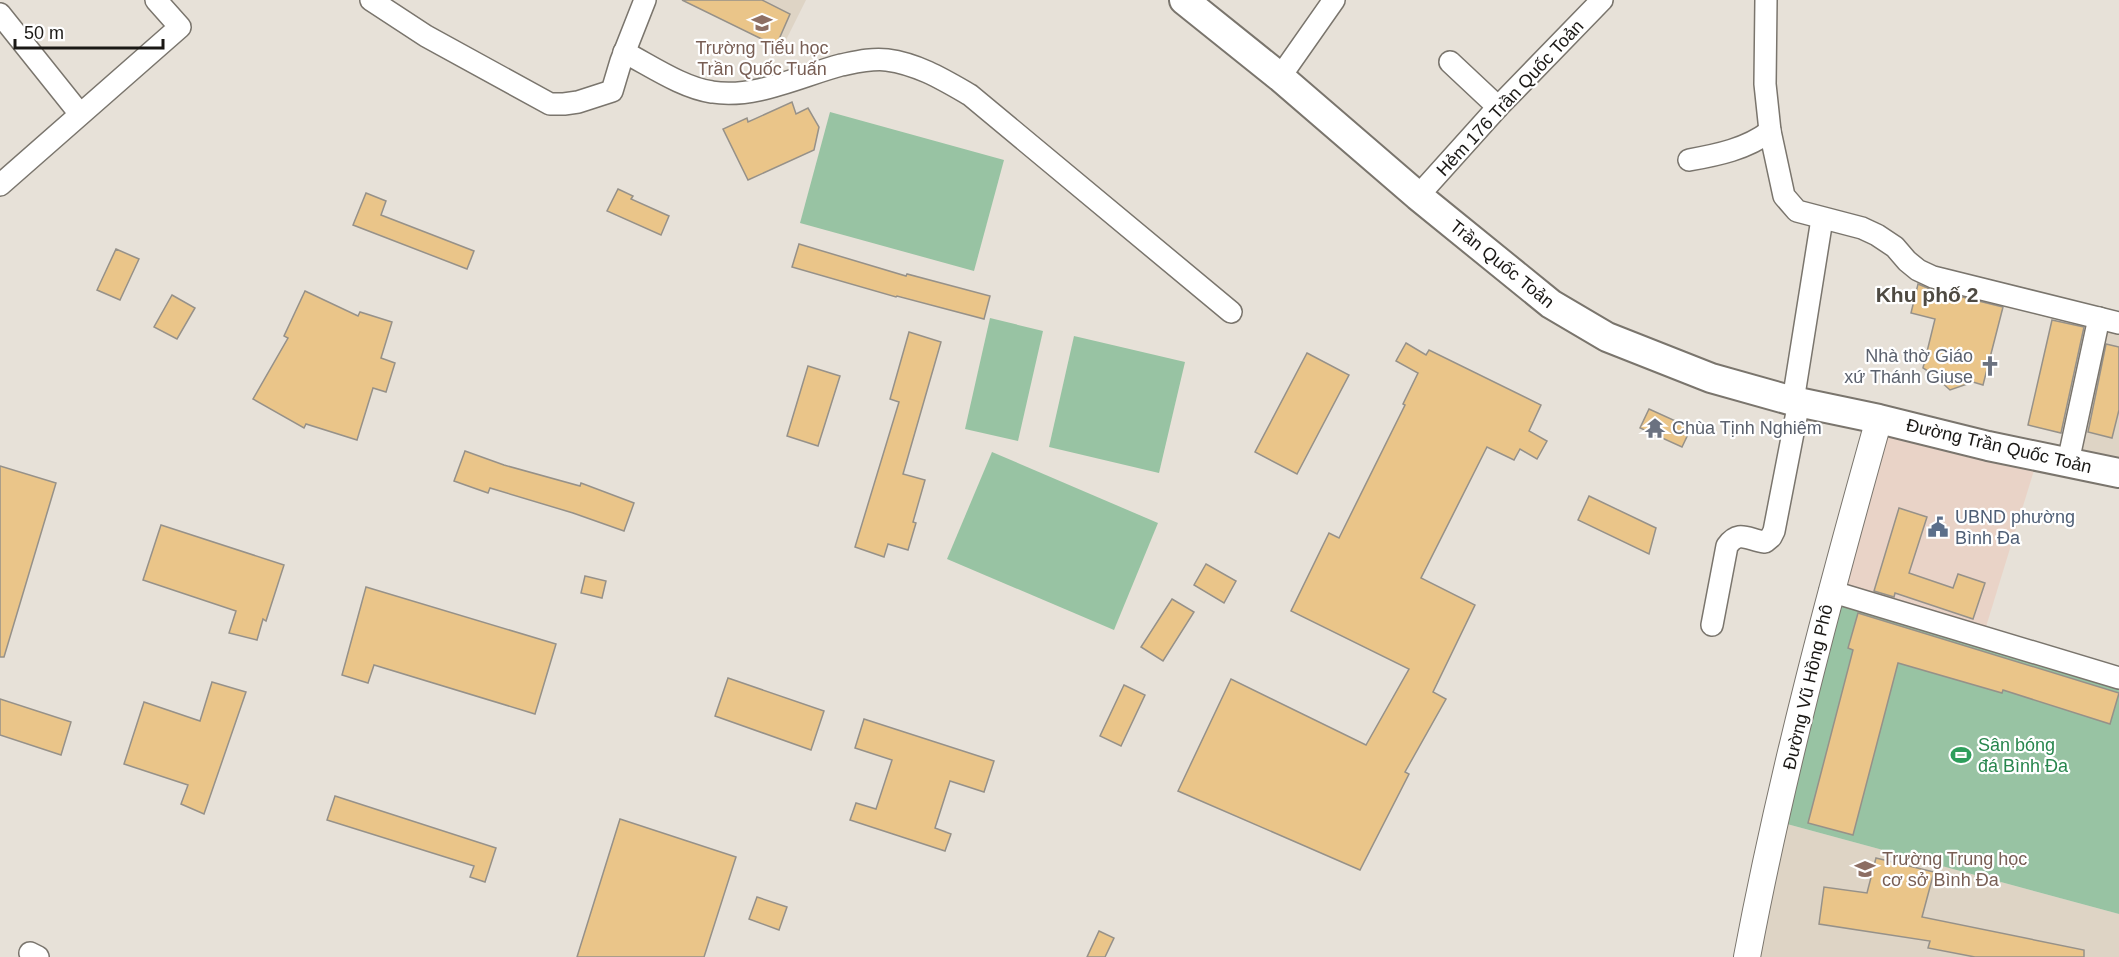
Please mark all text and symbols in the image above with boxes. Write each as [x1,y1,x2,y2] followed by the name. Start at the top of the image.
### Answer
[750,11,774,35] school or university icon: Trường Tiểu học Trần Quốc Tuấn
[15,12,164,50] scale bar
[1433,16,1587,180] street label: Hẻm 176 Trần Quốc Toản
[24,23,64,43] text: 50 m
[695,38,829,79] place label: Trường Tiểu học Trần Quốc Tuấn
[1446,216,1558,312] street label: Trần Quốc Toản
[1876,283,1978,306] district label: Khu phố 2
[1844,346,1973,387] place label: Nhà thờ Giáo xứ Thánh Giuse
[1978,354,2002,378] church icon: Nhà thờ Giáo xứ Thánh Giuse
[1904,415,2094,477] street label: Đường Trần Quốc Toản
[1643,416,1667,440] temple icon: Chùa Tịnh Nghiêm
[1672,418,1822,438] place label: Chùa Tịnh Nghiêm
[1955,507,2075,548] place label: UBND phường Bình Đa
[1926,515,1950,539] public building icon: UBND phường Bình Đa
[1779,602,1837,772] street label: Đường Vũ Hồng Phô
[1978,735,2069,776] place label: Sân bóng đá Bình Đa
[1949,743,1973,767] sports icon: Sân bóng đá Bình Đa
[1882,849,2027,890] place label: Trường Trung học cơ sở Bình Đa
[1853,857,1877,881] school or university icon: Trường Trung học cơ sở Bình Đa

